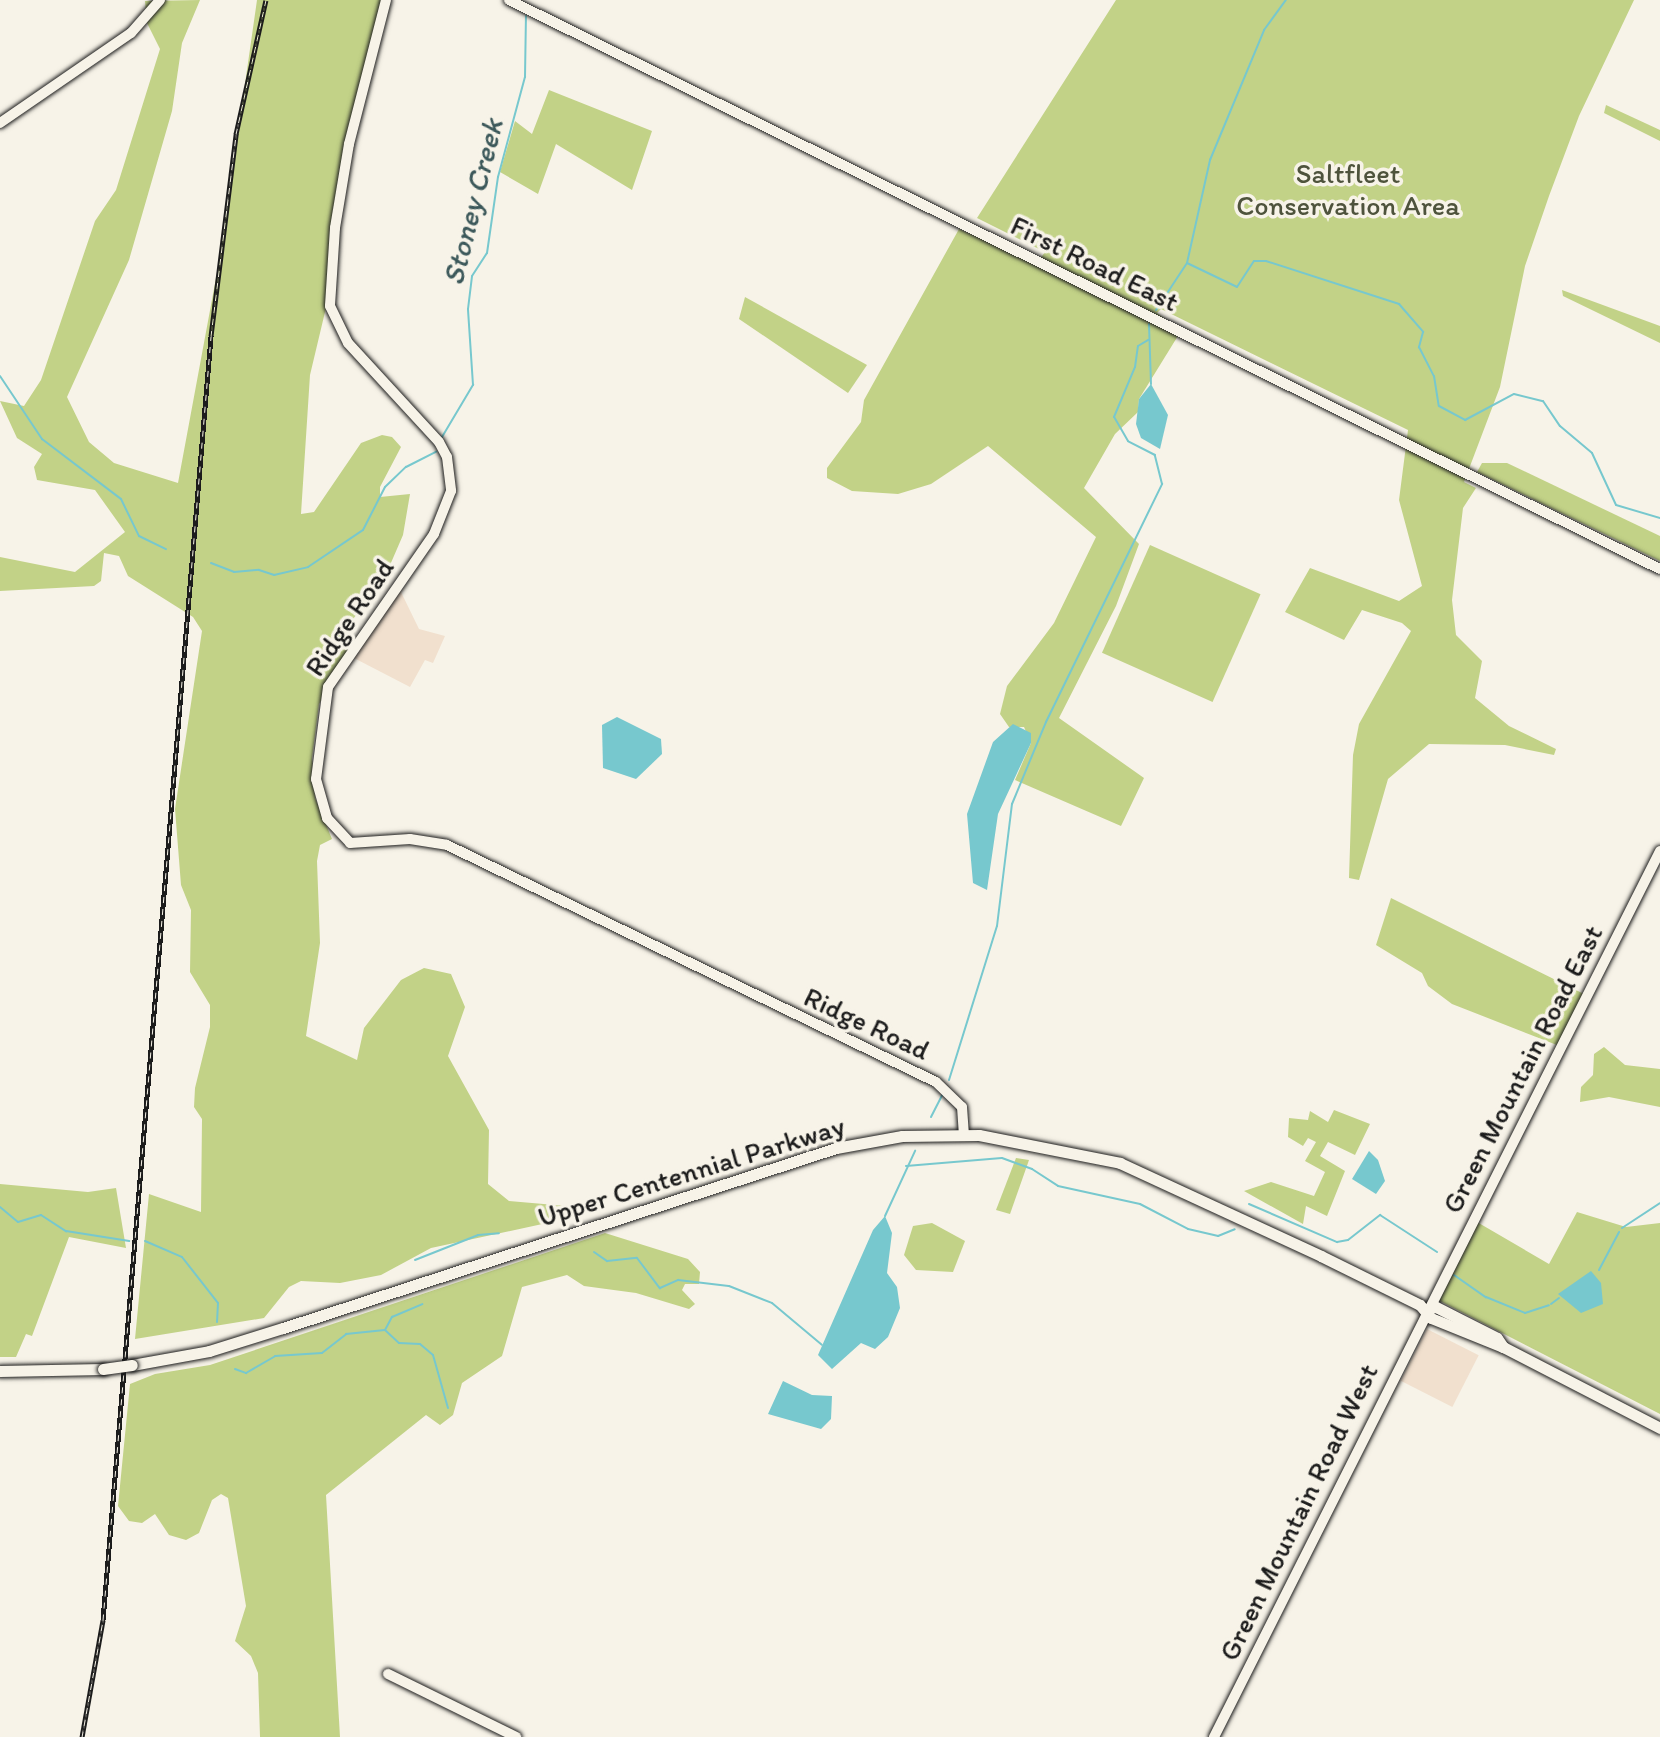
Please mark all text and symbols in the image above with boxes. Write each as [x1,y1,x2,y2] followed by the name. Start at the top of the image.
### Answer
[435,115,511,289] water label: Stoney Creek
[1237,156,1459,222] park label: Saltfleet Conservation Area
[1006,208,1184,318] street label: First Road East
[298,552,400,682] street label: Ridge Road
[1434,919,1610,1219] street label: Green Mountain Road East
[799,980,935,1066] street label: Ridge Road
[534,1109,848,1233] street label: Upper Centennial Parkway
[1211,1358,1385,1666] street label: Green Mountain Road West

